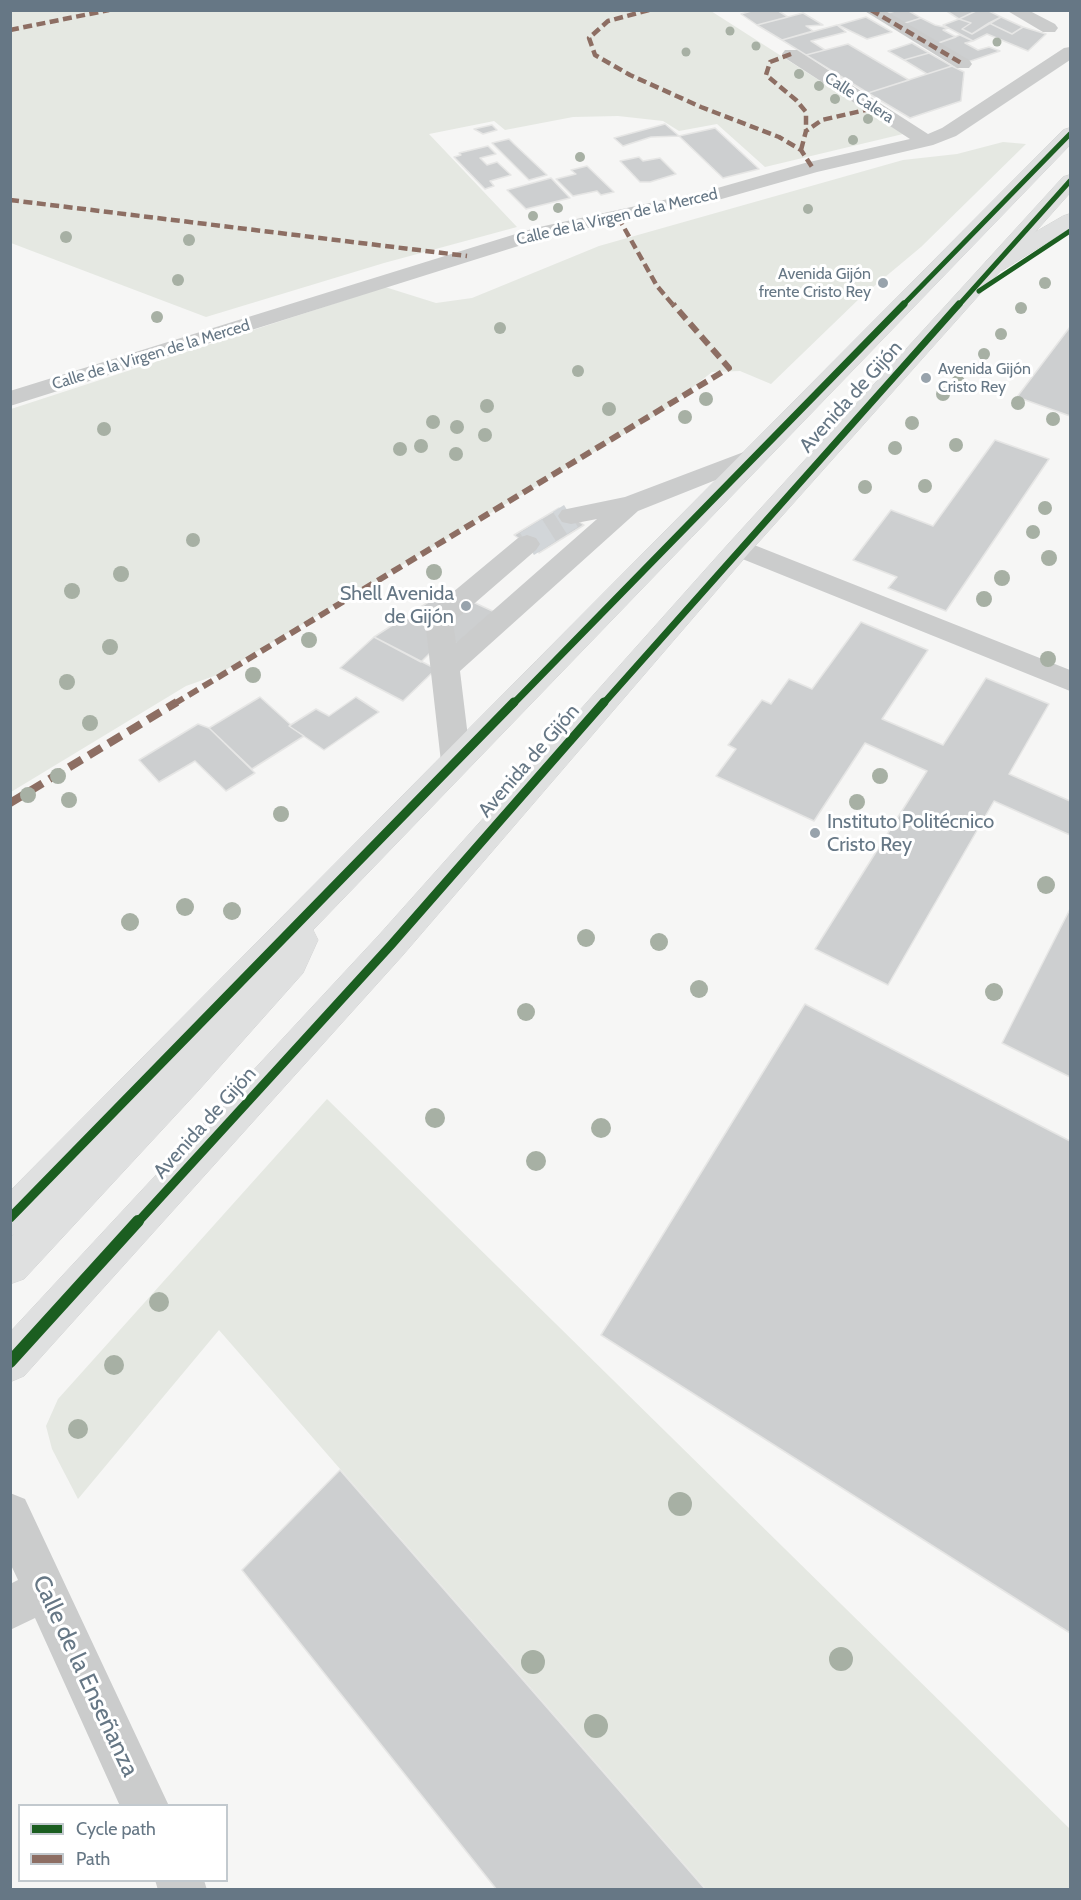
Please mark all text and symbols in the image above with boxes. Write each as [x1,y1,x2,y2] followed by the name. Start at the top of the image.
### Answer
[821,68,897,128] street label: Calle Calera
[515,184,719,250] street label: Calle de la Virgen de la Merced
[759,264,871,302] place label: Avenida Gijón frente Cristo Rey
[876,276,890,290] marker: Avenida Gijón frente Cristo Rey
[50,316,252,394] street label: Calle de la Virgen de la Merced
[795,336,907,458] street label: Avenida de Gijón
[938,359,1031,397] place label: Avenida Gijón Cristo Rey
[919,371,933,385] marker: Avenida Gijón Cristo Rey
[340,582,454,629] place label: Shell Avenida de Gijón
[459,599,473,613] marker: Shell Avenida de Gijón
[473,700,585,822] street label: Avenida de Gijón
[827,810,994,857] place label: Instituto Politécnico Cristo Rey
[808,826,822,840] marker: Instituto Politécnico Cristo Rey
[149,1062,261,1184] street label: Avenida de Gijón
[26,1571,144,1781] street label: Calle de la Enseñanza
[18,1804,228,1882] legend
[76,1818,156,1840] text: Cycle path
[76,1848,110,1870] text: Path

